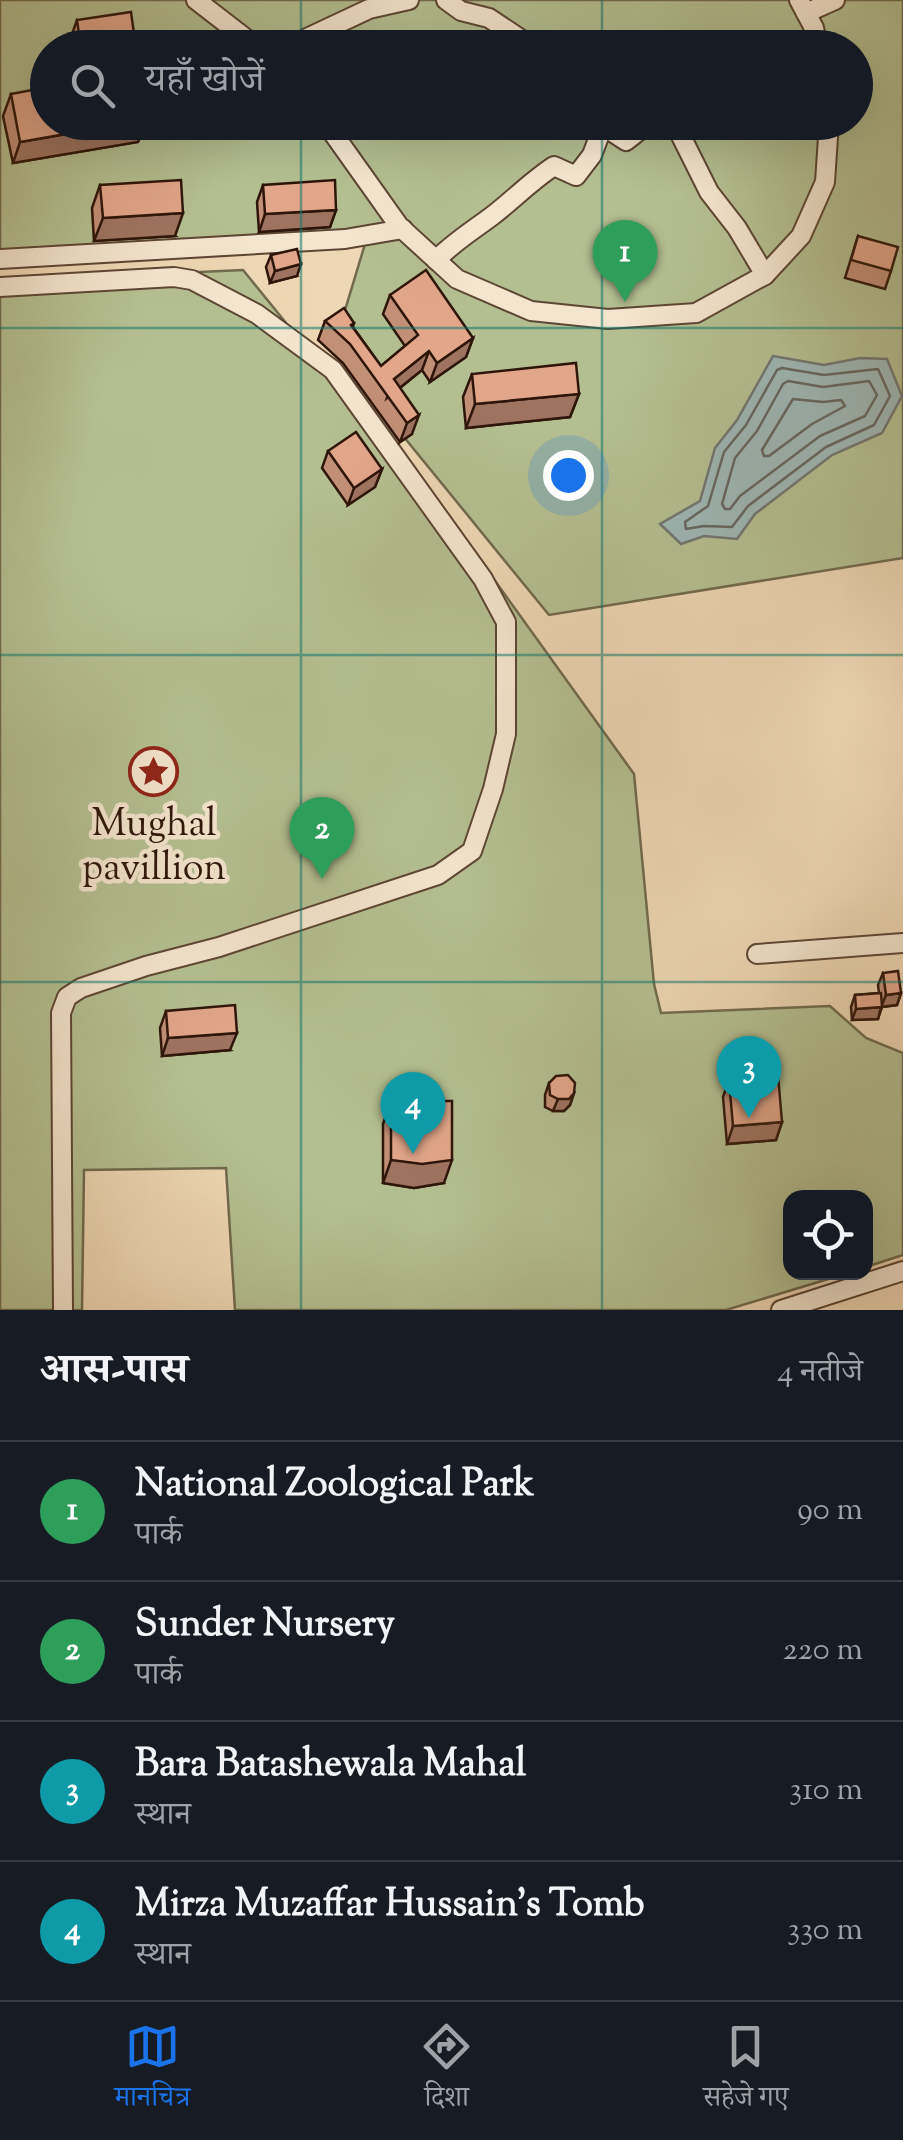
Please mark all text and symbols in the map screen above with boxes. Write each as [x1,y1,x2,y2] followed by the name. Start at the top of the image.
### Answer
[30,30,873,140] search box
[145,55,264,109] text: यहाँ खोजें
[65,58,120,113] icon: search
[592,220,658,302] pin: 1
[543,450,594,501] your location
[128,746,180,798] place icon: Mughal pavillion
[290,796,354,879] pin: 2
[82,799,226,897] place label: Mughal pavillion
[716,1036,782,1118] pin: 3
[380,1072,446,1154] pin: 4
[783,1190,873,1280] map controls
[783,1190,873,1280] button: locate
[40,1342,188,1402] text: आस-पास
[777,1350,863,1396] text: 4 नतीजे
[135,1459,534,1513] text: National Zoological Park
[67,1488,78,1534] text: 1
[797,1488,863,1534] text: 90 m
[135,1513,182,1559] text: पार्क
[135,1599,395,1653] text: Sunder Nursery
[65,1628,80,1674] text: 2
[783,1628,863,1674] text: 220 m
[135,1653,182,1699] text: पार्क
[135,1739,526,1793] text: Bara Batashewala Mahal
[66,1768,79,1814] text: 3
[789,1768,863,1814] text: 310 m
[135,1793,191,1839] text: स्थान
[135,1879,645,1933] text: Mirza Muzaffar Hussain’s Tomb
[64,1908,81,1954] text: 4
[787,1908,863,1954] text: 330 m
[135,1933,191,1979] text: स्थान
[114,2019,190,2124] tab: मानचित्र
[419,2019,474,2124] tab: दिशा
[703,2019,789,2124] tab: सहेजे गए

